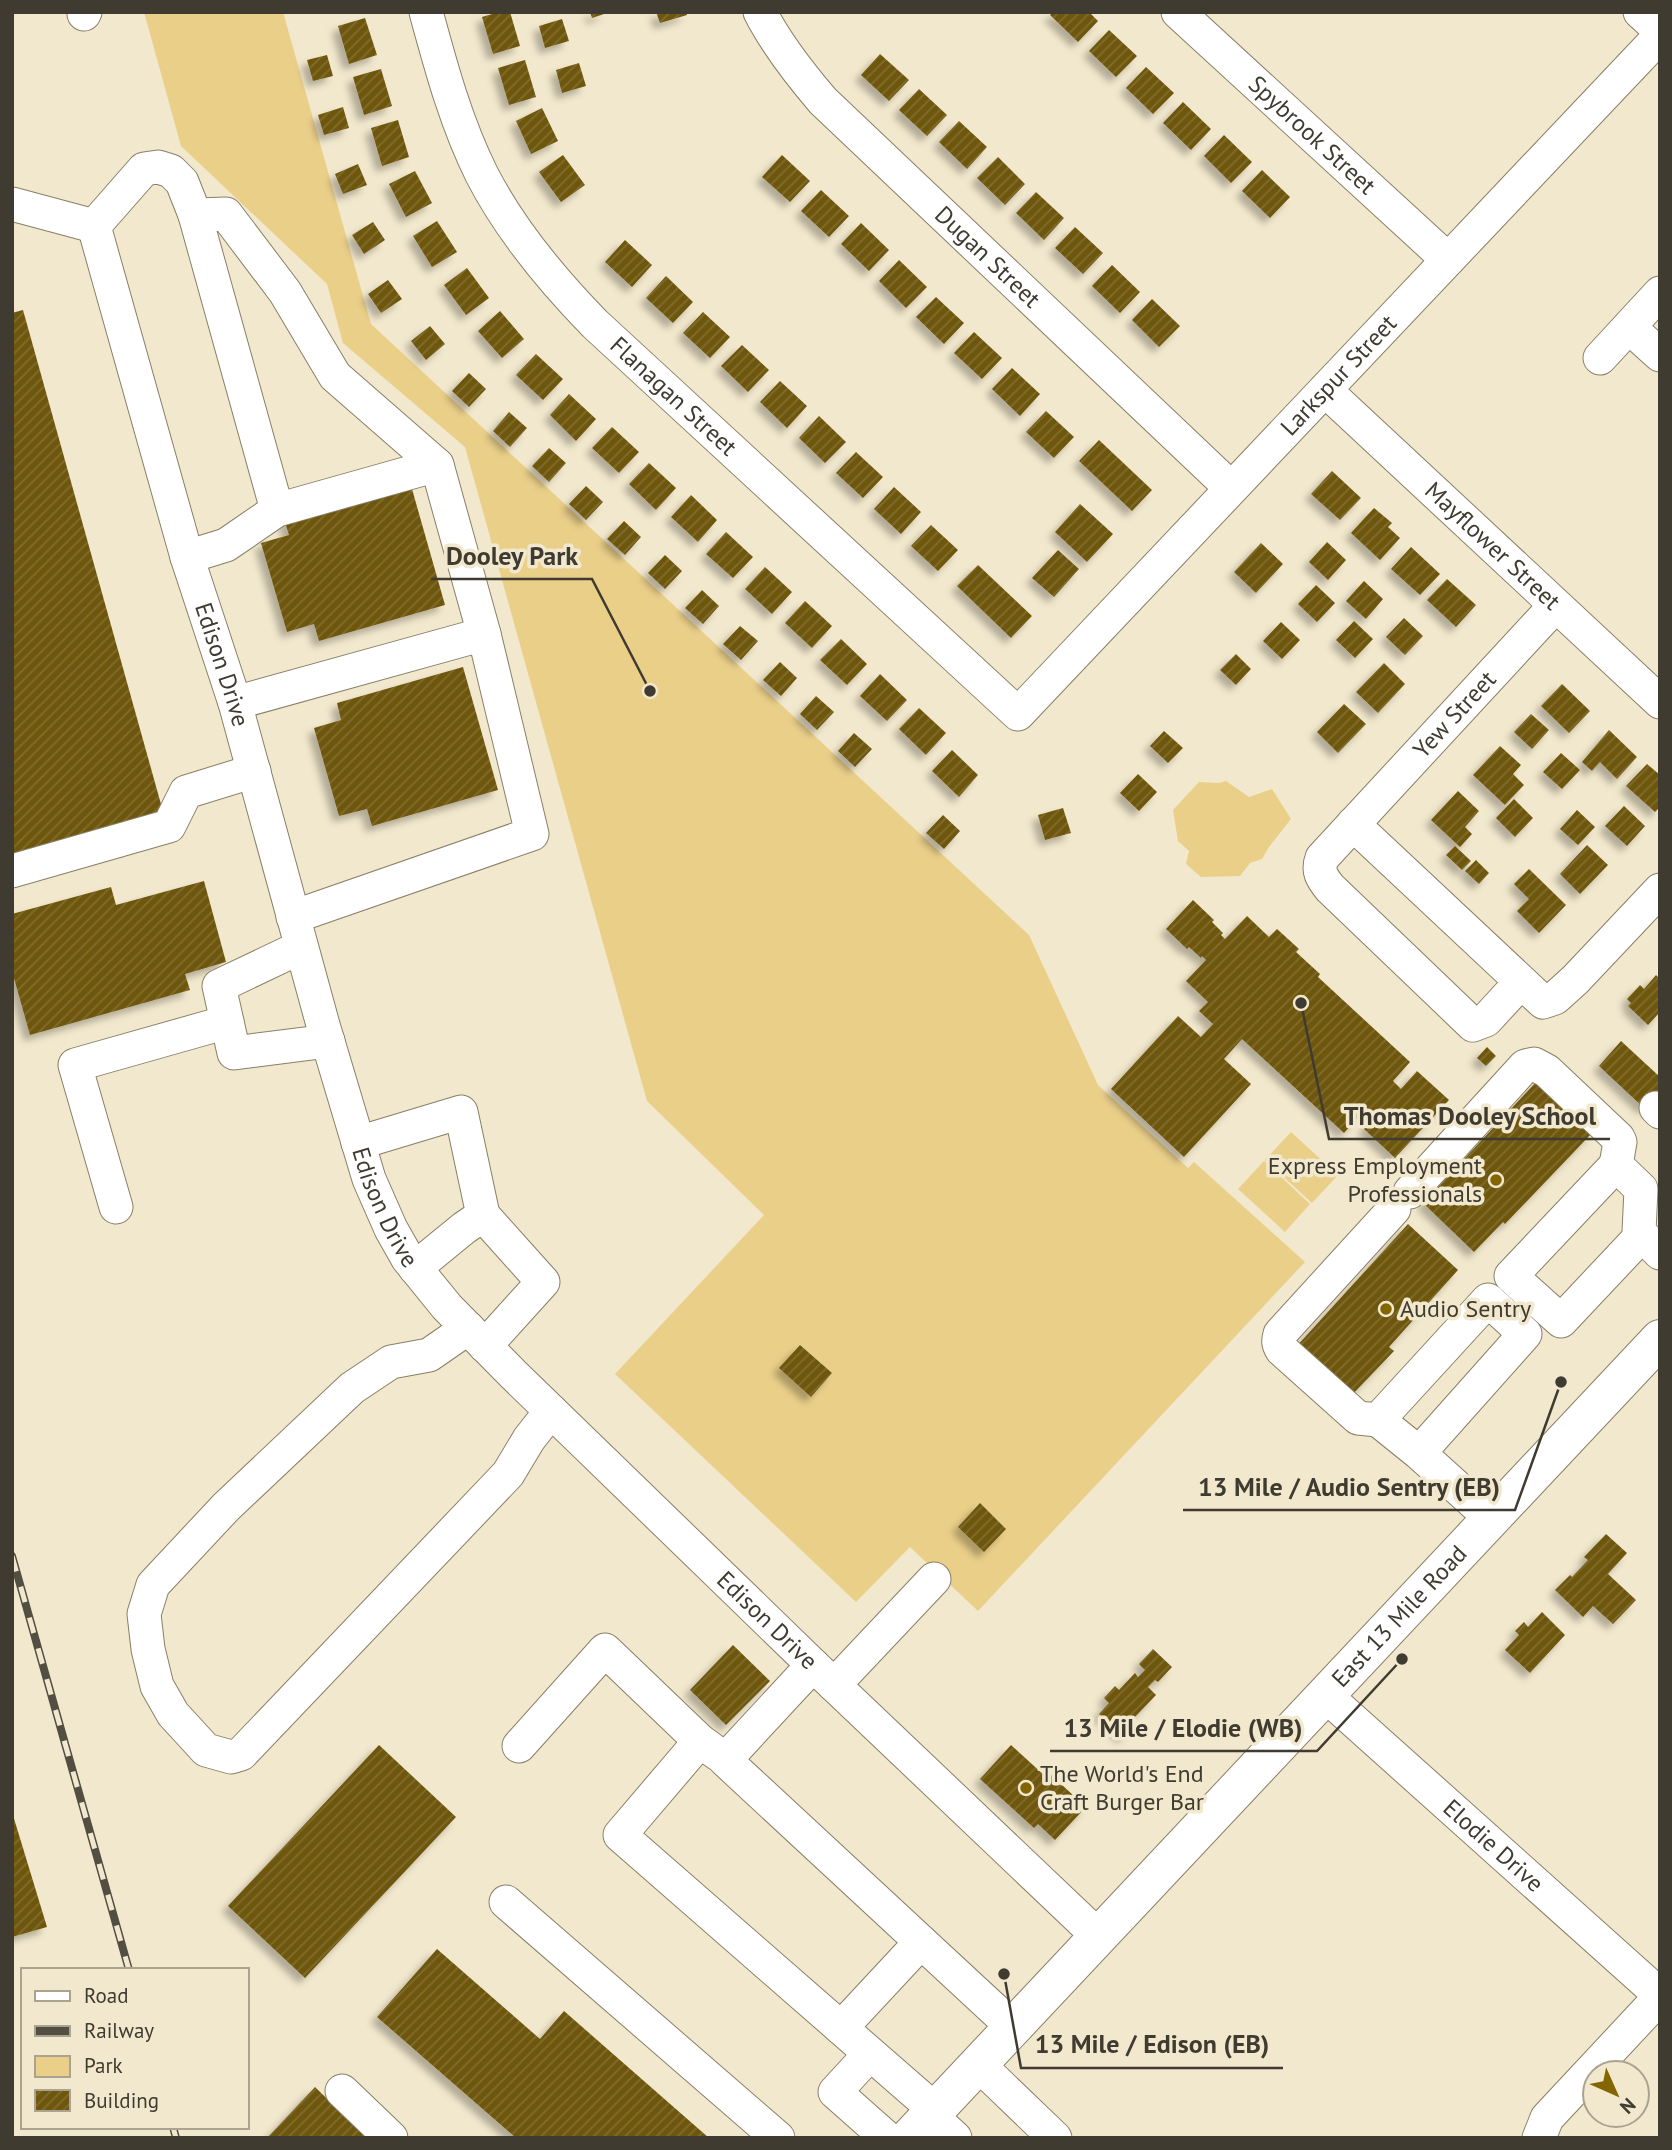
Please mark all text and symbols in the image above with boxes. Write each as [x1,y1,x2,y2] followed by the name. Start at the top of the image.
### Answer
[1242,68,1383,201] street label: Spybrook Street
[928,199,1047,314] street label: Dugan Street
[1274,308,1403,442] street label: Larkspur Street
[604,330,744,462] street label: Flanagan Street
[1419,475,1567,616] street label: Mayflower Street
[431,532,592,579] callout: Dooley Park
[446,539,578,572] text: Dooley Park
[188,598,257,730] street label: Edison Drive
[1406,664,1502,764] street label: Yew Street
[1329,1092,1610,1139] callout: Thomas Dooley School
[1344,1099,1597,1132] text: Thomas Dooley School
[345,1143,425,1274] street label: Edison Drive
[1268,1150,1482,1209] place label: Express Employment Professionals
[1488,1172,1504,1188] marker: Express Employment Professionals
[1400,1293,1531,1324] place label: Audio Sentry
[1378,1301,1394,1317] marker: Audio Sentry
[1183,1463,1515,1510] callout: 13 Mile / Audio Sentry (EB)
[1198,1470,1500,1503] text: 13 Mile / Audio Sentry (EB)
[1325,1538,1473,1694] street label: East 13 Mile Road
[710,1564,824,1676] street label: Edison Drive
[1050,1704,1317,1751] callout: 13 Mile / Elodie (WB)
[1063,1711,1303,1744] text: 13 Mile / Elodie (WB)
[1040,1758,1204,1817] place label: The World's End Craft Burger Bar
[1018,1780,1034,1796] marker: The World's End Craft Burger Bar
[1437,1792,1550,1898] street label: Elodie Drive
[21,1968,248,2129] legend
[84,1982,128,2009] text: Road
[84,2017,154,2044] text: Railway
[1021,2021,1283,2068] callout: 13 Mile / Edison (EB)
[1035,2027,1269,2060] text: 13 Mile / Edison (EB)
[84,2052,123,2079] text: Park
[1581,2059,1651,2129] north arrow
[84,2087,159,2114] text: Building
[1615,2093,1641,2119] text: N

